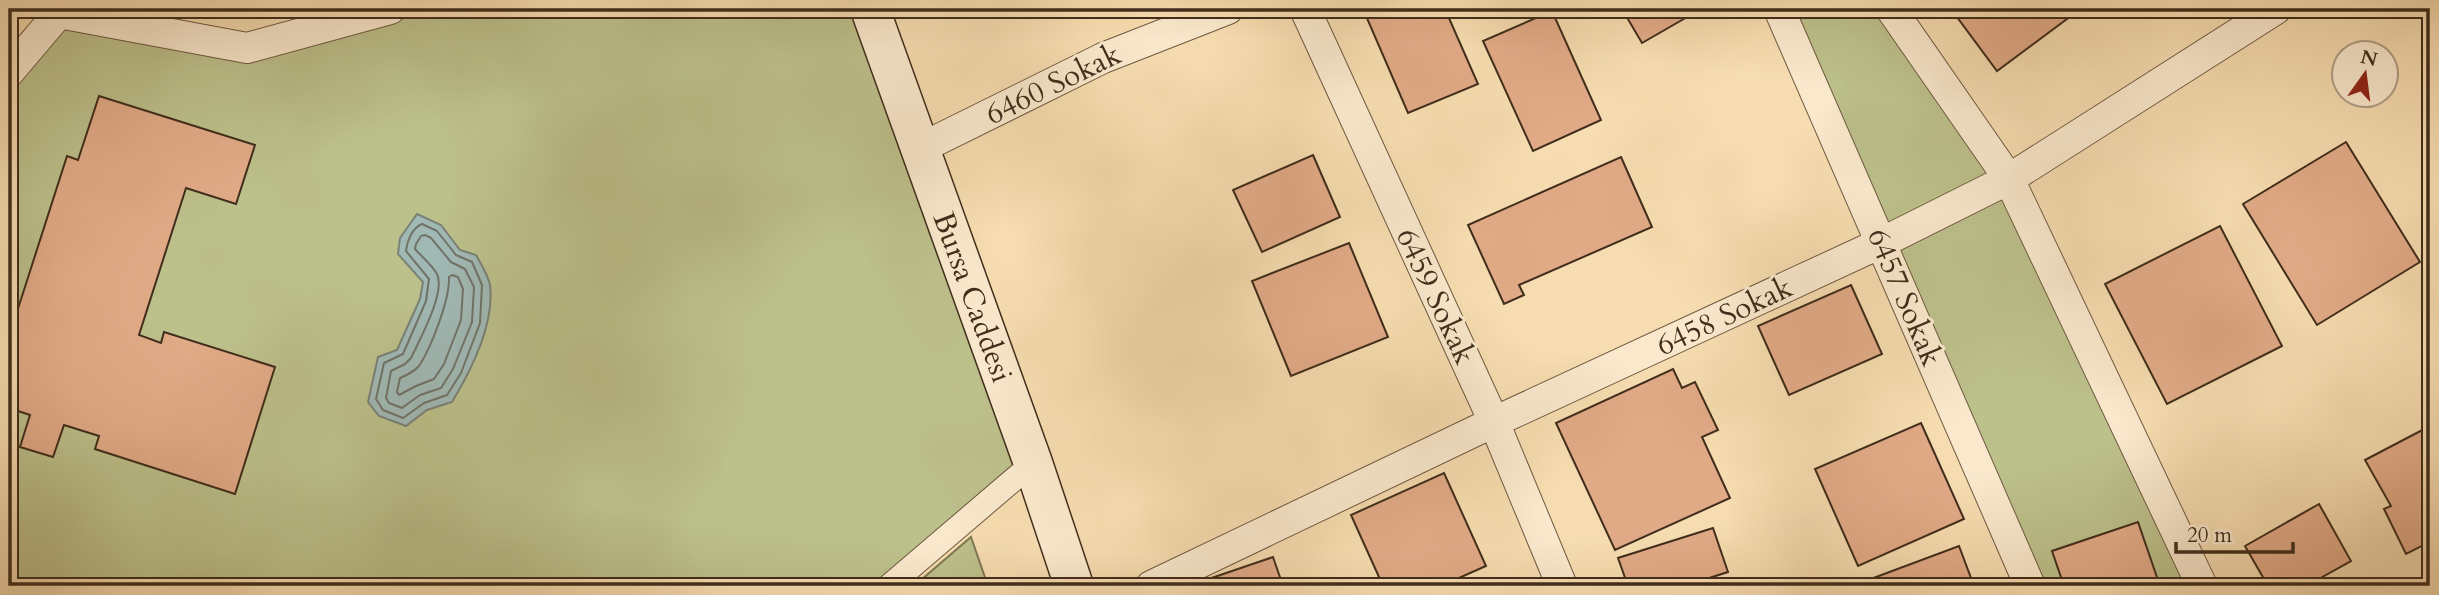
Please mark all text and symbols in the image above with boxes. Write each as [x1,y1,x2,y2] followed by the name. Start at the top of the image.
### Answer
[979,34,1128,135] street label: 6460 Sokak
[2330,38,2400,108] north arrow
[2358,44,2381,73] text: N
[923,206,1022,388] street label: Bursa Caddesi
[1386,221,1485,371] street label: 6459 Sokak
[1857,222,1952,372] street label: 6457 Sokak
[1649,267,1799,366] street label: 6458 Sokak
[2176,511,2294,555] scale bar
[2187,521,2232,550] text: 20 m

